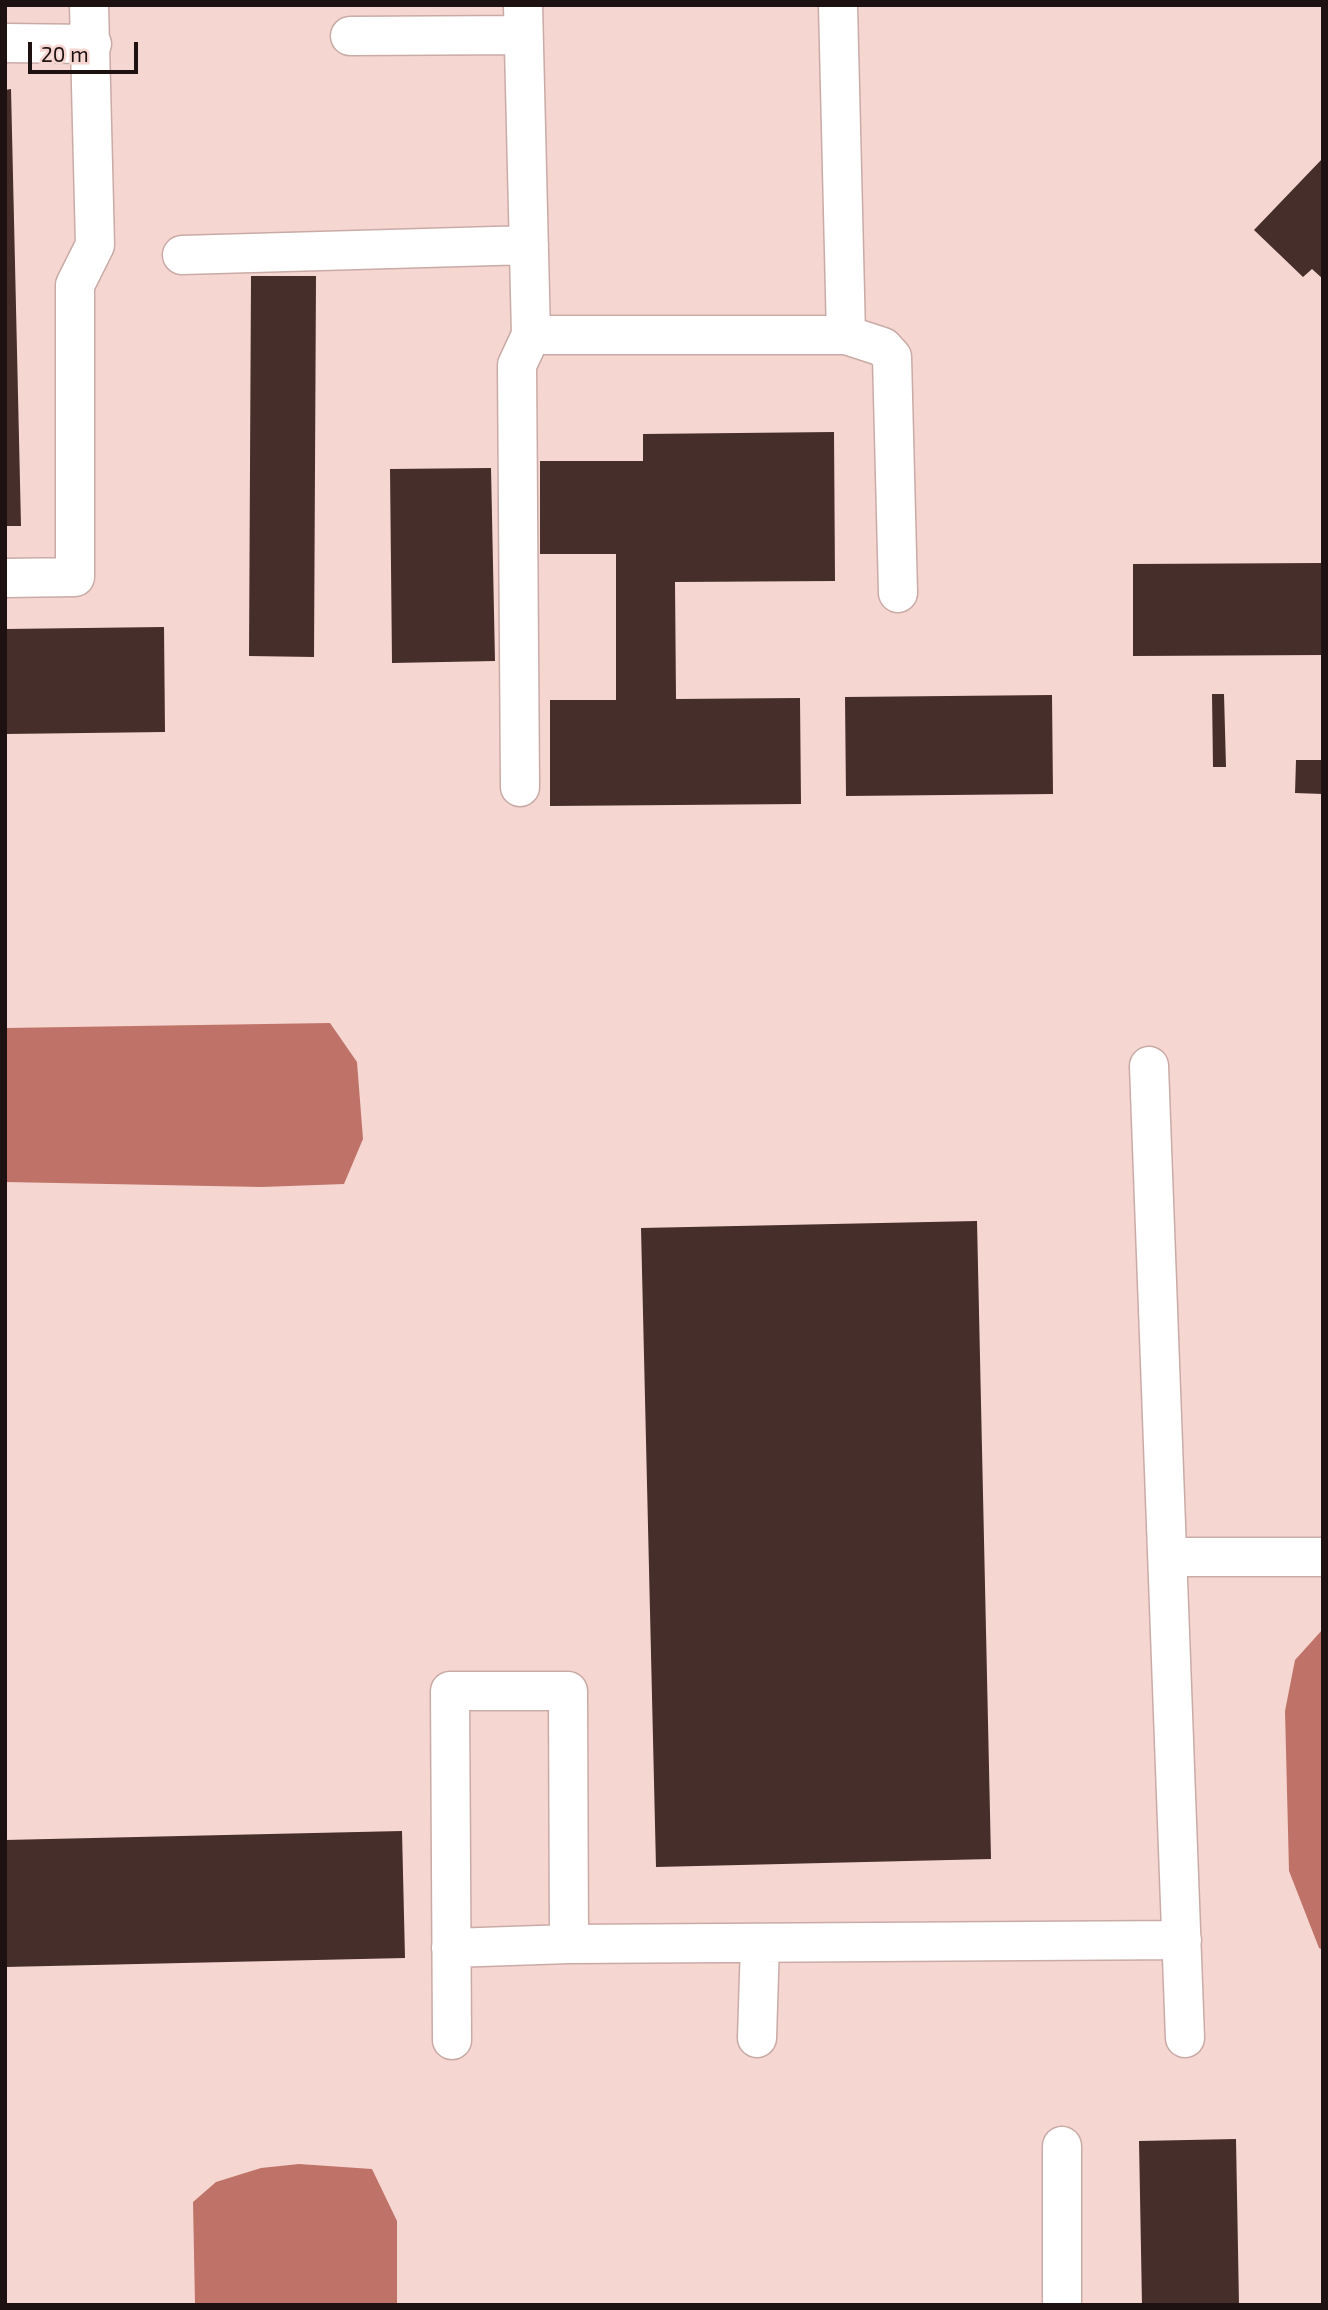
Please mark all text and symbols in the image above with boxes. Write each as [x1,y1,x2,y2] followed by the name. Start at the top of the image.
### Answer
[32,28,142,72] scale bar
[41,41,89,66] text: 20 m

